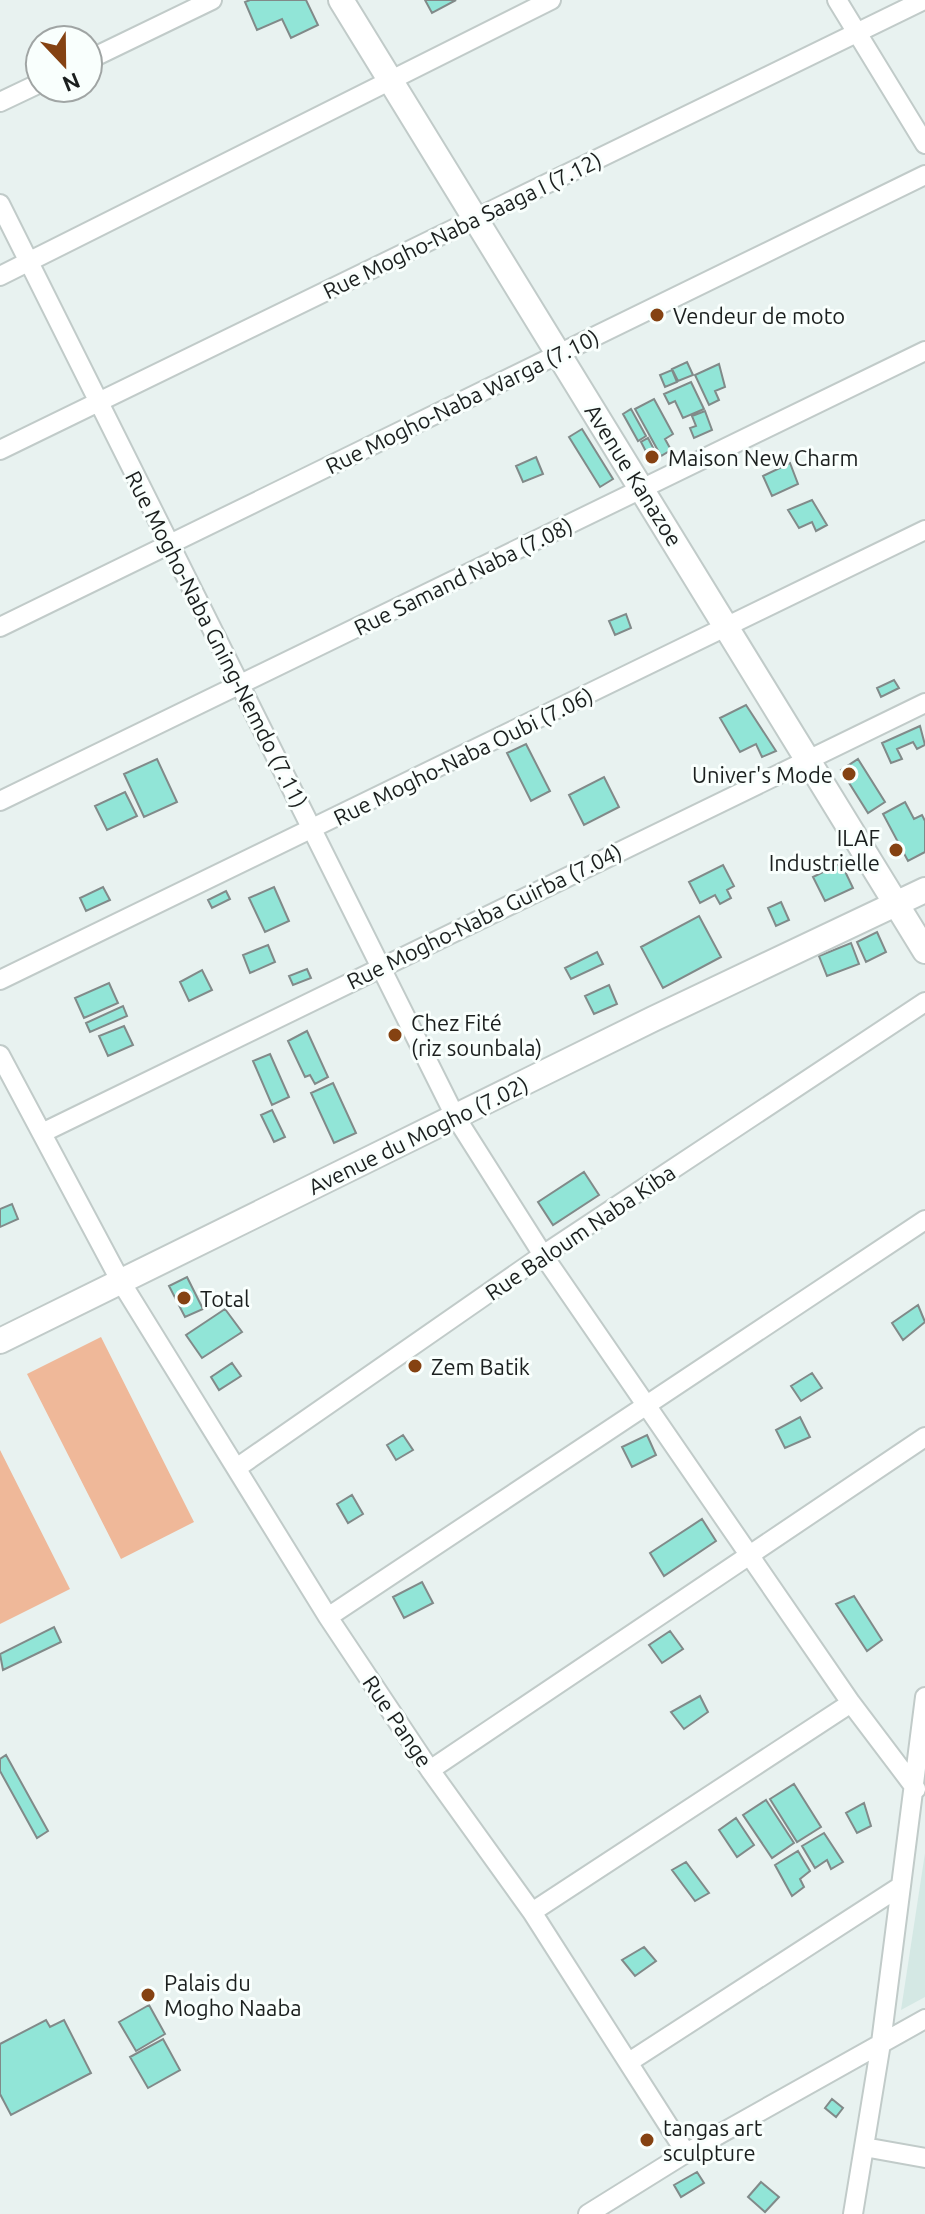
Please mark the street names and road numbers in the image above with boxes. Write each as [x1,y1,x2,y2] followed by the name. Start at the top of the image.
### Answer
[319,147,606,304] street label: Rue Mogho-Naba Saaga I (7.12)
[321,324,603,479] street label: Rue Mogho-Naba Warga (7.10)
[580,399,688,551] street label: Avenue Kanazoe
[120,467,313,812] street label: Rue Mogho-Naba Gning-Nemdo (7.11)
[350,512,577,641] street label: Rue Samand Naba (7.08)
[329,682,597,831] street label: Rue Mogho-Naba Oubi (7.06)
[342,838,626,994] street label: Rue Mogho-Naba Guirba (7.04)
[304,1071,532,1200] street label: Avenue du Mogho (7.02)
[480,1159,680,1305] street label: Rue Baloum Naba Kiba
[358,1670,438,1772] street label: Rue Pange

